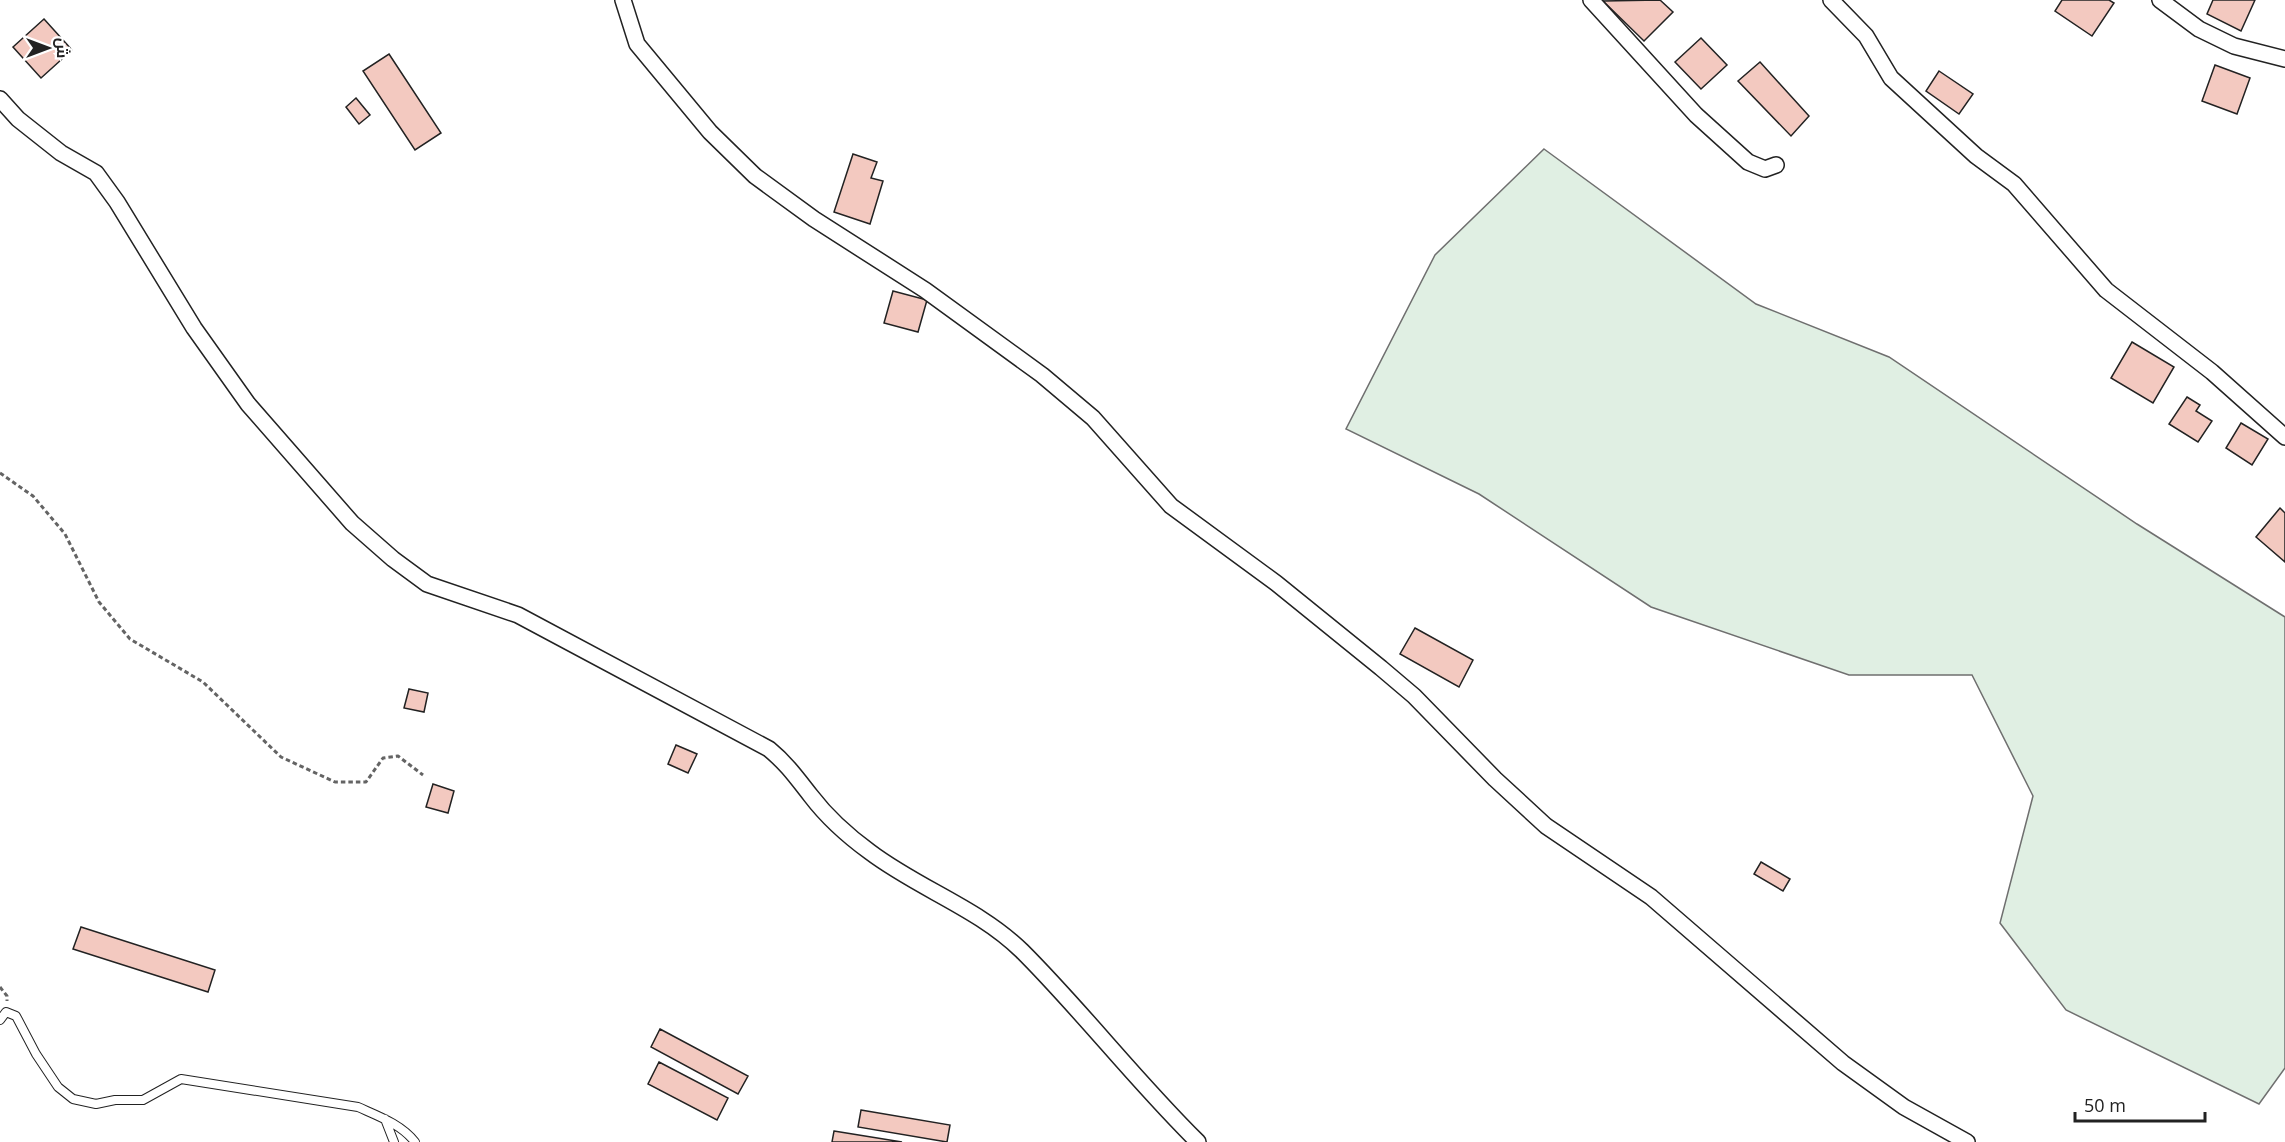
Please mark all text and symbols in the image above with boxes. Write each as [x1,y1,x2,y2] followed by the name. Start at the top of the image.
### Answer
[18,18,78,78] north arrow
[52,38,74,58] text: ش
[2075,1085,2206,1123] scale bar
[2084,1093,2126,1117] text: 50 m

